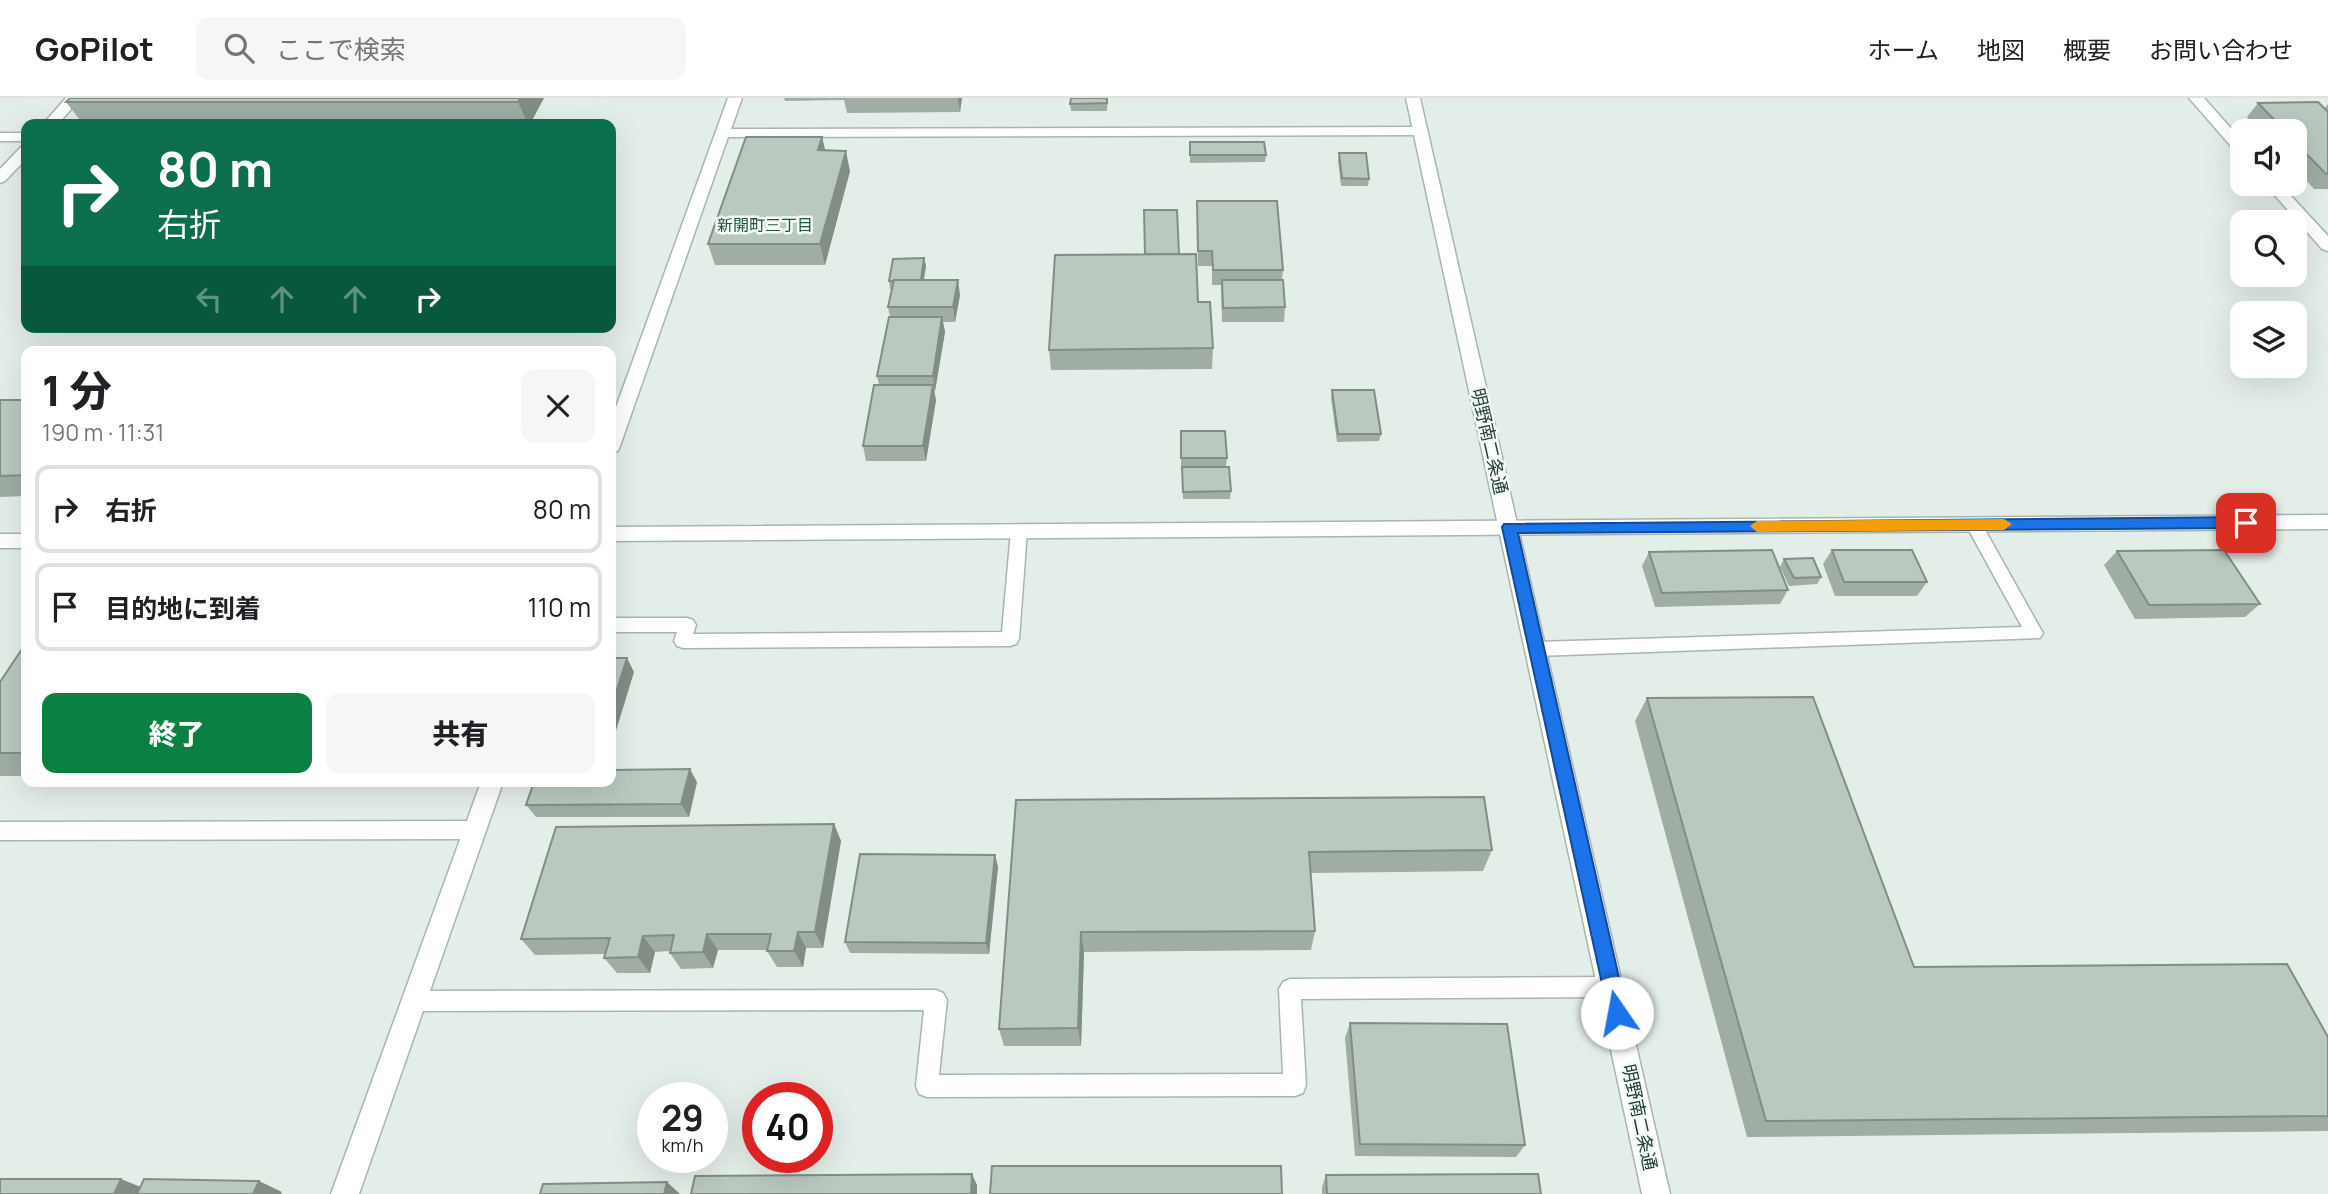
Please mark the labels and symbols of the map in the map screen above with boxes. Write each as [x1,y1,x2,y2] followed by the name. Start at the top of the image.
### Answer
[717,214,813,236] district label: 新開町三丁目
[1466,386,1514,496] street label: 明野南二条通
[2216,493,2276,553] pin
[1580,976,1654,1050] position arrow
[1617,1062,1663,1172] street label: 明野南二条通
[742,1082,833,1173] speed limit sign: 40

